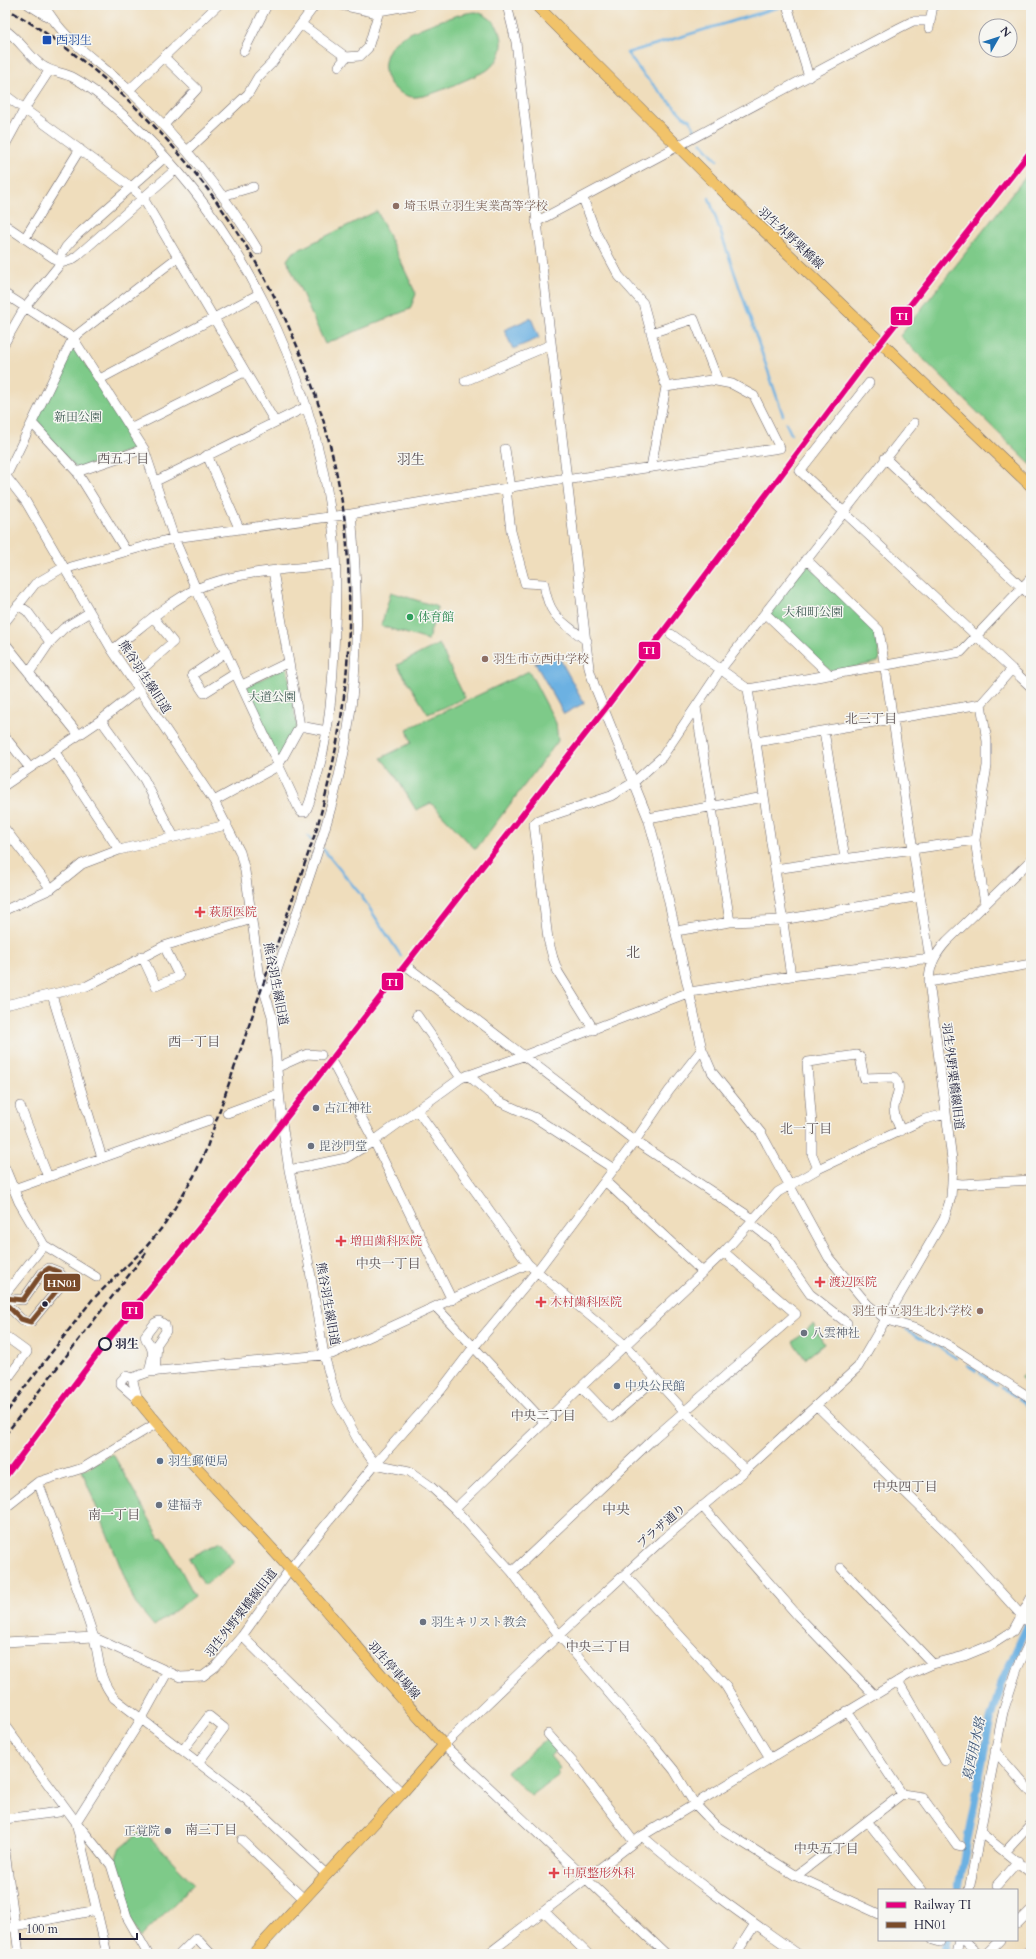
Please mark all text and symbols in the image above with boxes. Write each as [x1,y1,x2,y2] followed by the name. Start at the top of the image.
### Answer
[978,18,1018,58] north arrow
[997,24,1015,41] text: N
[56,32,92,48] place label: 西羽生
[41,34,53,46] marker: 西羽生
[404,198,548,214] place label: 埼玉県立羽生実業高等学校
[391,201,401,211] marker: 埼玉県立羽生実業高等学校
[755,203,827,273] street label: 羽生外野栗橋線
[890,306,913,326] line badge: TI
[896,309,908,324] text: TI
[54,409,102,425] park label: 新田公園
[97,450,149,468] district label: 西五丁目
[397,450,425,469] district label: 羽生
[783,604,843,620] park label: 大和町公園
[418,609,454,625] place label: 体育館
[405,612,415,622] marker: 体育館
[115,637,175,717] street label: 熊谷羽生線旧道
[638,641,661,660] line badge: TI
[643,643,655,658] text: TI
[493,651,589,667] place label: 羽生市立西中学校
[480,654,490,664] marker: 羽生市立西中学校
[248,689,296,705] park label: 大道公園
[845,710,897,728] district label: 北三丁目
[209,904,257,920] place label: 萩原医院
[194,906,206,918] marker: 萩原医院
[260,941,292,1027] street label: 熊谷羽生線旧道
[626,943,640,962] district label: 北
[381,972,404,991] line badge: TI
[386,975,398,990] text: TI
[938,1021,968,1131] street label: 羽生外野栗橋線旧道
[168,1033,220,1051] district label: 西一丁目
[324,1100,372,1116] place label: 古江神社
[311,1103,321,1113] marker: 古江神社
[780,1120,832,1138] district label: 北一丁目
[319,1138,367,1154] place label: 毘沙門堂
[306,1141,316,1151] marker: 毘沙門堂
[350,1233,422,1249] place label: 増田歯科医院
[335,1235,347,1247] marker: 増田歯科医院
[355,1255,421,1273] district label: 中央一丁目
[313,1261,343,1347] street label: 熊谷羽生線旧道
[43,1273,81,1292] line badge: HN01
[829,1274,877,1290] place label: 渡辺医院
[47,1276,77,1291] text: HN01
[814,1276,826,1288] marker: 渡辺医院
[550,1294,622,1310] place label: 木村歯科医院
[535,1296,547,1308] marker: 木村歯科医院
[40,1299,50,1309] unlabelled marker
[121,1301,144,1320] line badge: TI
[126,1303,138,1318] text: TI
[852,1303,972,1319] place label: 羽生市立羽生北小学校
[975,1306,985,1316] marker: 羽生市立羽生北小学校
[812,1325,860,1341] place label: 八雲神社
[799,1328,809,1338] marker: 八雲神社
[115,1336,139,1352] place label: 羽生
[98,1337,112,1351] marker: 羽生
[625,1378,685,1394] place label: 中央公民館
[612,1381,622,1391] marker: 中央公民館
[510,1407,576,1425] district label: 中央二丁目
[168,1453,228,1469] place label: 羽生郵便局
[155,1456,165,1466] marker: 羽生郵便局
[872,1478,938,1496] district label: 中央四丁目
[167,1497,203,1513] place label: 建福寺
[154,1500,164,1510] marker: 建福寺
[602,1500,630,1519] district label: 中央
[633,1500,689,1552] street label: プラザ通り
[88,1506,140,1524] district label: 南一丁目
[201,1566,281,1660] street label: 羽生外野栗橋線旧道
[431,1614,527,1630] place label: 羽生キリスト教会
[418,1617,428,1627] marker: 羽生キリスト教会
[364,1638,424,1702] street label: 羽生停車場線
[565,1638,631,1656] district label: 中央三丁目
[958,1715,990,1783] water label: 葛西用水路
[185,1821,237,1839] district label: 南三丁目
[124,1823,160,1839] place label: 正覚院
[163,1826,173,1836] marker: 正覚院
[793,1840,859,1858] district label: 中央五丁目
[563,1865,635,1881] place label: 中原整形外科
[548,1867,560,1879] marker: 中原整形外科
[878,1889,1018,1941] legend
[914,1897,971,1913] text: Railway TI
[20,1915,137,1941] scale bar
[914,1917,947,1933] text: HN01
[26,1921,59,1937] text: 100 m

